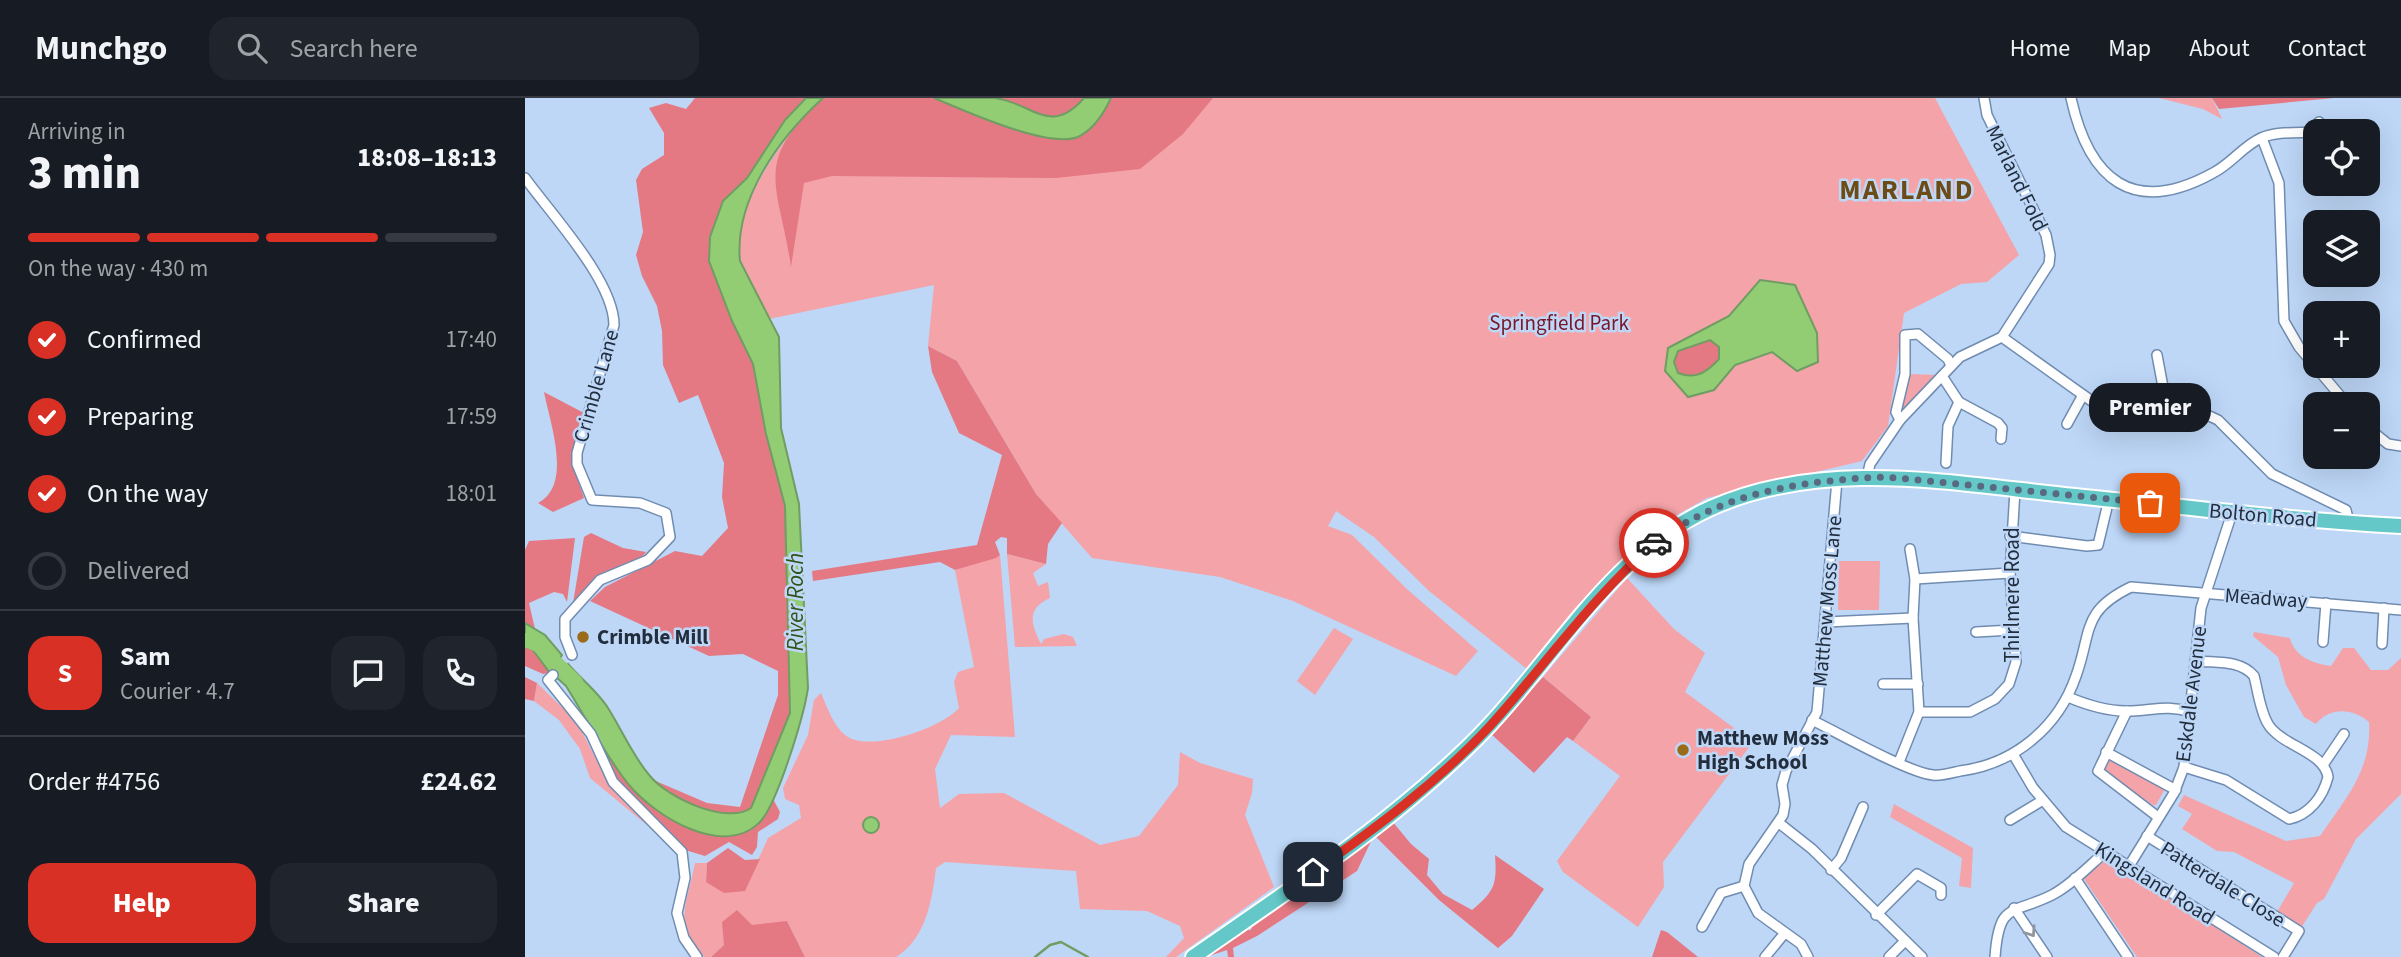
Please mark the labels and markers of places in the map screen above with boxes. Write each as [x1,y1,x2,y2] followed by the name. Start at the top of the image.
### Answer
[2089,384,2211,433] callout: Premier
[2120,473,2180,533] pin
[597,622,708,652] place label: Crimble Mill
[575,629,591,645] marker: Crimble Mill
[1697,723,1829,777] place label: Matthew Moss High School
[1675,742,1691,758] marker: Matthew Moss High School
[1283,842,1343,902] pin

